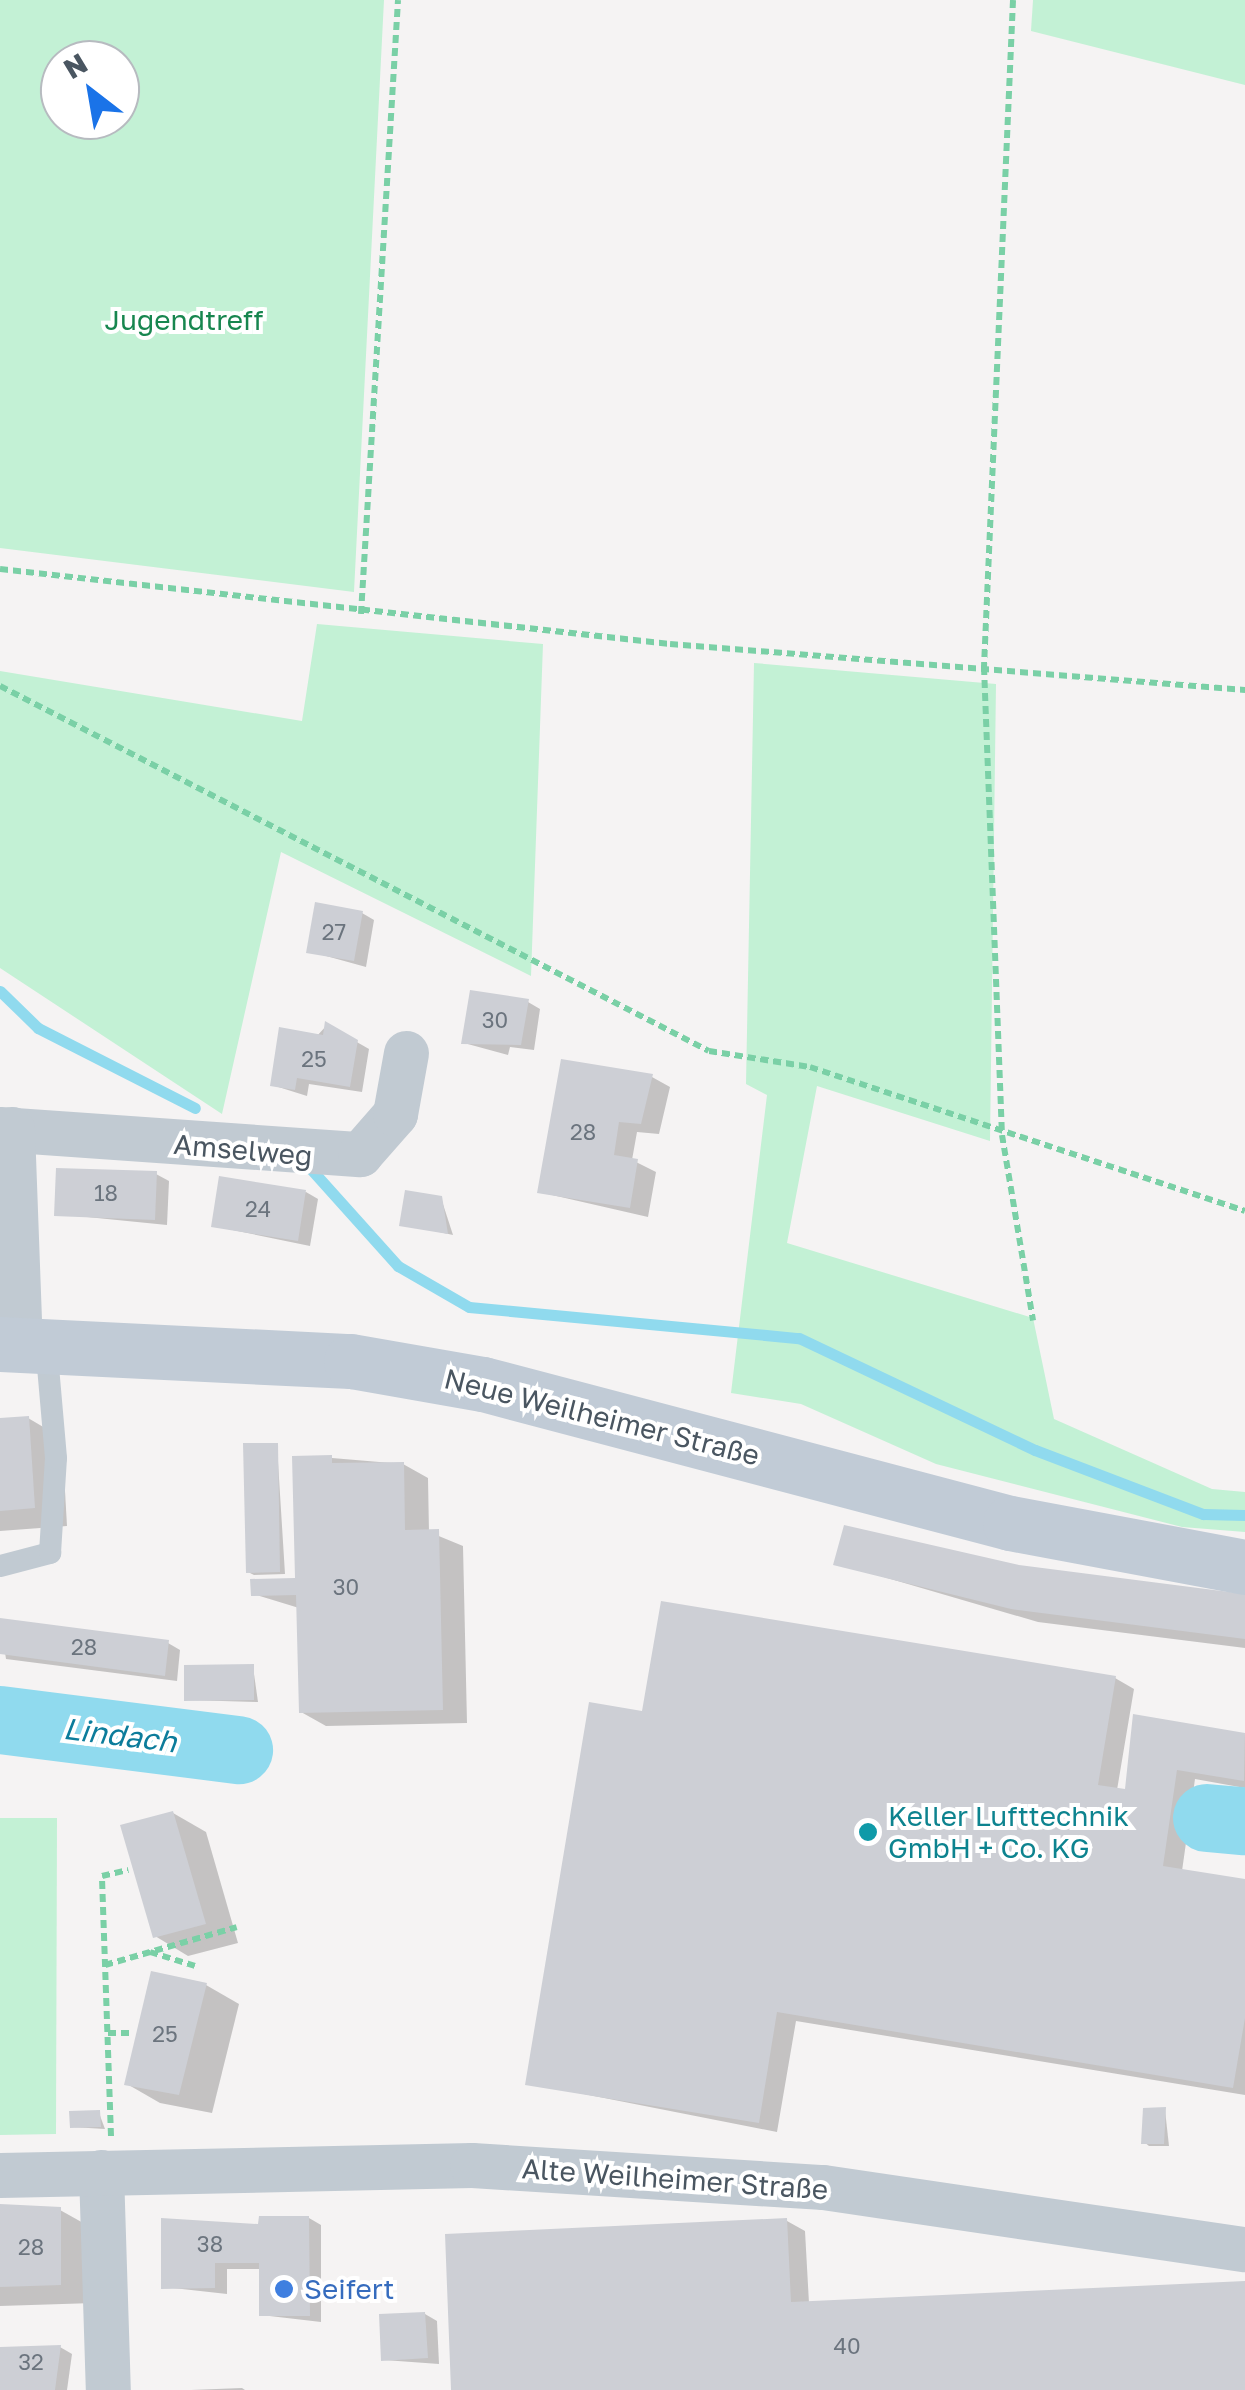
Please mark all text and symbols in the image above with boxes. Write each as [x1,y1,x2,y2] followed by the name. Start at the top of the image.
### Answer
[40,40,140,140] north arrow
[58,46,93,85] text: N
[105,303,263,337] park label: Jugendtreff
[322,919,346,945] house number: 27
[482,1007,508,1033] house number: 30
[301,1046,327,1072] house number: 25
[570,1119,596,1145] house number: 28
[172,1127,314,1173] street label: Amselweg
[94,1180,118,1206] house number: 18
[245,1196,271,1222] house number: 24
[441,1362,763,1472] street label: Neue Weilheimer Straße
[333,1574,359,1600] house number: 30
[71,1634,97,1660] house number: 28
[61,1710,179,1760] water label: Lindach
[888,1799,1129,1865] place label: Keller Lufttechnik GmbH + Co. KG
[857,1821,879,1843] marker: Keller Lufttechnik GmbH + Co. KG
[152,2021,178,2047] house number: 25
[521,2152,829,2206] street label: Alte Weilheimer Straße
[197,2231,223,2257] house number: 38
[18,2234,44,2260] house number: 28
[304,2272,395,2306] place label: Seifert
[273,2278,295,2300] marker: Seifert
[833,2333,861,2359] house number: 40
[18,2349,44,2375] house number: 32

